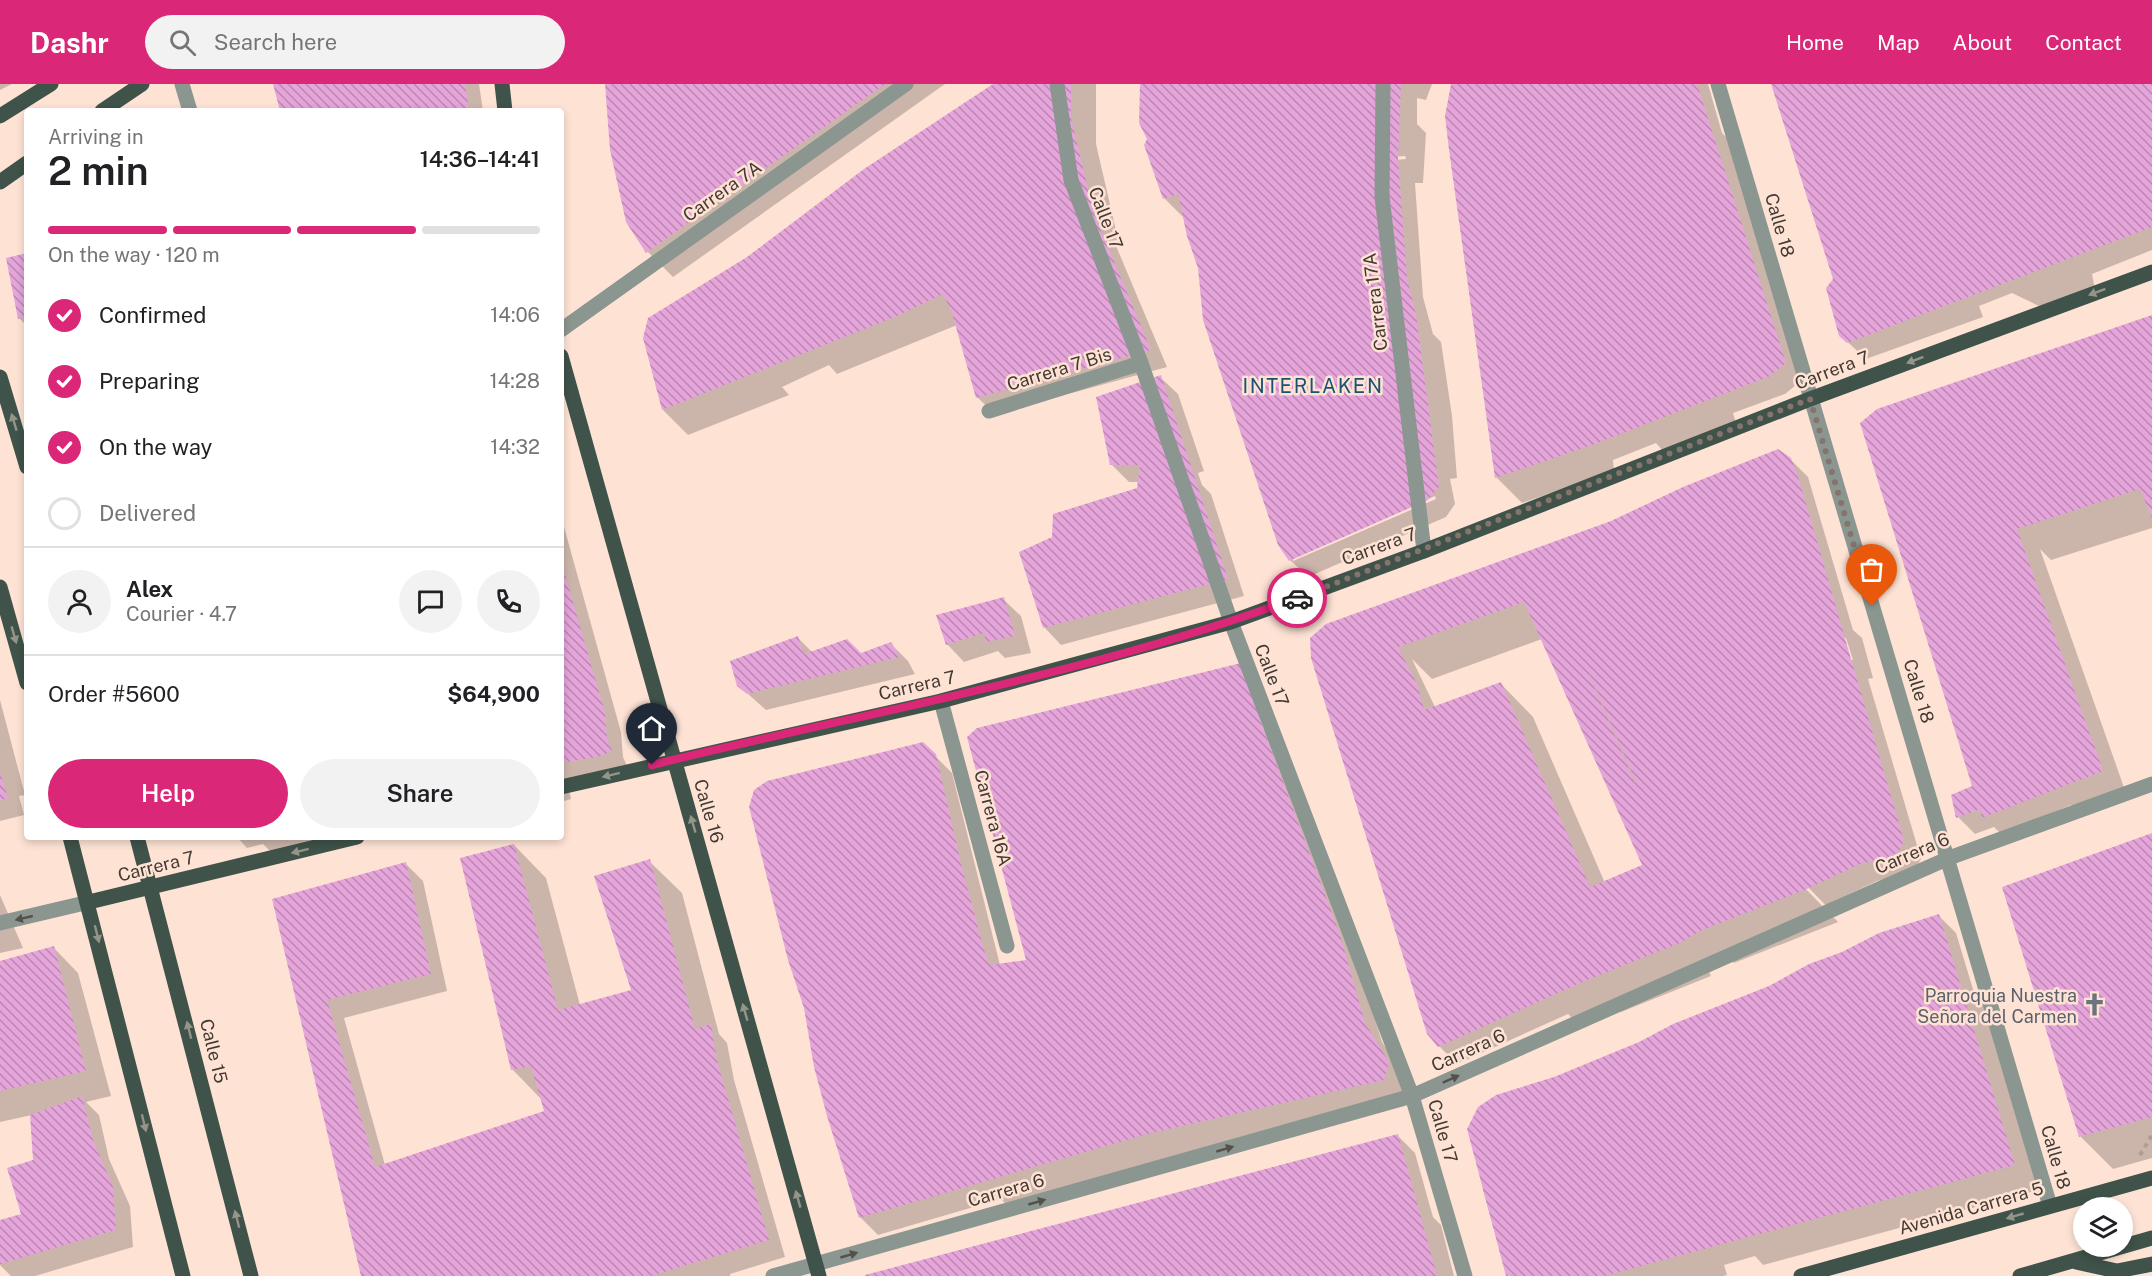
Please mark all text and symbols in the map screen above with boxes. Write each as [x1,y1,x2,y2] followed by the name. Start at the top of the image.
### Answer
[145,15,565,69] search box
[30,26,109,59] text: Dashr
[166,26,199,59] icon: search
[214,29,337,55] text: Search here
[1786,30,1844,55] text: Home
[1877,30,1920,55] text: Map
[1953,30,2012,55] text: About
[2045,30,2122,55] text: Contact
[48,125,143,149] text: Arriving in
[420,146,540,172] text: 14:36–14:41
[48,148,149,194] text: 2 min
[679,156,765,226] street label: Carrera 7A
[1085,184,1127,252] street label: Calle 17
[1761,190,1799,260] street label: Calle 18
[48,243,220,267] text: On the way · 120 m
[1359,252,1391,352] street label: Carrera 17A
[2088,288,2106,297] one-way arrow
[48,299,81,332] icon: check
[99,302,206,328] text: Confirmed
[490,303,540,327] text: 14:06
[1004,343,1114,395] street label: Carrera 7 Bis
[1792,346,1872,394] street label: Carrera 7
[1905,356,1923,366] one-way arrow
[48,365,81,398] icon: check
[99,368,200,394] text: Preparing
[490,369,540,393] text: 14:28
[1243,374,1384,398] district label: INTERLAKEN
[8,413,18,431] one-way arrow
[48,431,81,464] icon: check
[99,434,212,460] text: On the way
[490,435,540,459] text: 14:32
[99,500,196,526] text: Delivered
[1339,523,1419,569] street label: Carrera 7
[1846,544,1897,606] pin
[1855,553,1888,586] icon: bag
[1267,568,1327,628] courier
[48,570,111,633] button: person
[399,570,462,633] button: chat
[477,570,540,633] button: phone
[126,576,173,602] text: Alex
[1281,582,1314,615] icon: car
[126,602,237,626] text: Courier · 4.7
[9,626,19,644] one-way arrow
[1251,641,1293,709] street label: Calle 17
[1899,656,1939,726] street label: Calle 18
[877,666,957,704] street label: Carrera 7
[48,681,180,707] text: Order #5600
[447,681,540,707] text: $64,900
[626,703,677,765] pin
[635,712,668,745] icon: home
[48,759,288,828] button: Help
[300,759,540,828] button: Share
[970,768,1016,869] street label: Carrera 16A
[601,770,620,780] one-way arrow
[690,777,728,845] street label: Calle 16
[687,815,697,833] one-way arrow
[1872,828,1952,878] street label: Carrera 6
[116,846,196,886] street label: Carrera 7
[291,846,309,856] one-way arrow
[15,913,33,923] one-way arrow
[92,925,102,943] one-way arrow
[1917,985,2077,1027] place label: Parroquia Nuestra Señora del Carmen
[2082,992,2108,1018] church icon: Parroquia Nuestra Señora del Carmen
[740,1003,750,1021] one-way arrow
[196,1017,232,1085] street label: Calle 15
[183,1021,193,1040] one-way arrow
[1428,1024,1508,1076] street label: Carrera 6
[1442,1075,1459,1084] one-way arrow
[1424,1097,1462,1165] street label: Calle 17
[140,1114,150,1132] one-way arrow
[2037,1122,2075,1192] street label: Calle 18
[1216,1144,1234,1153] one-way arrow
[965,1169,1047,1211] street label: Carrera 6
[1896,1177,2046,1239] street label: Avenida Carrera 5
[793,1190,802,1208] one-way arrow
[1028,1197,1046,1206] one-way arrow
[2073,1197,2133,1257] map controls
[2073,1197,2133,1257] button: layers
[232,1210,241,1228] one-way arrow
[2006,1212,2024,1221] one-way arrow
[840,1249,858,1259] one-way arrow

